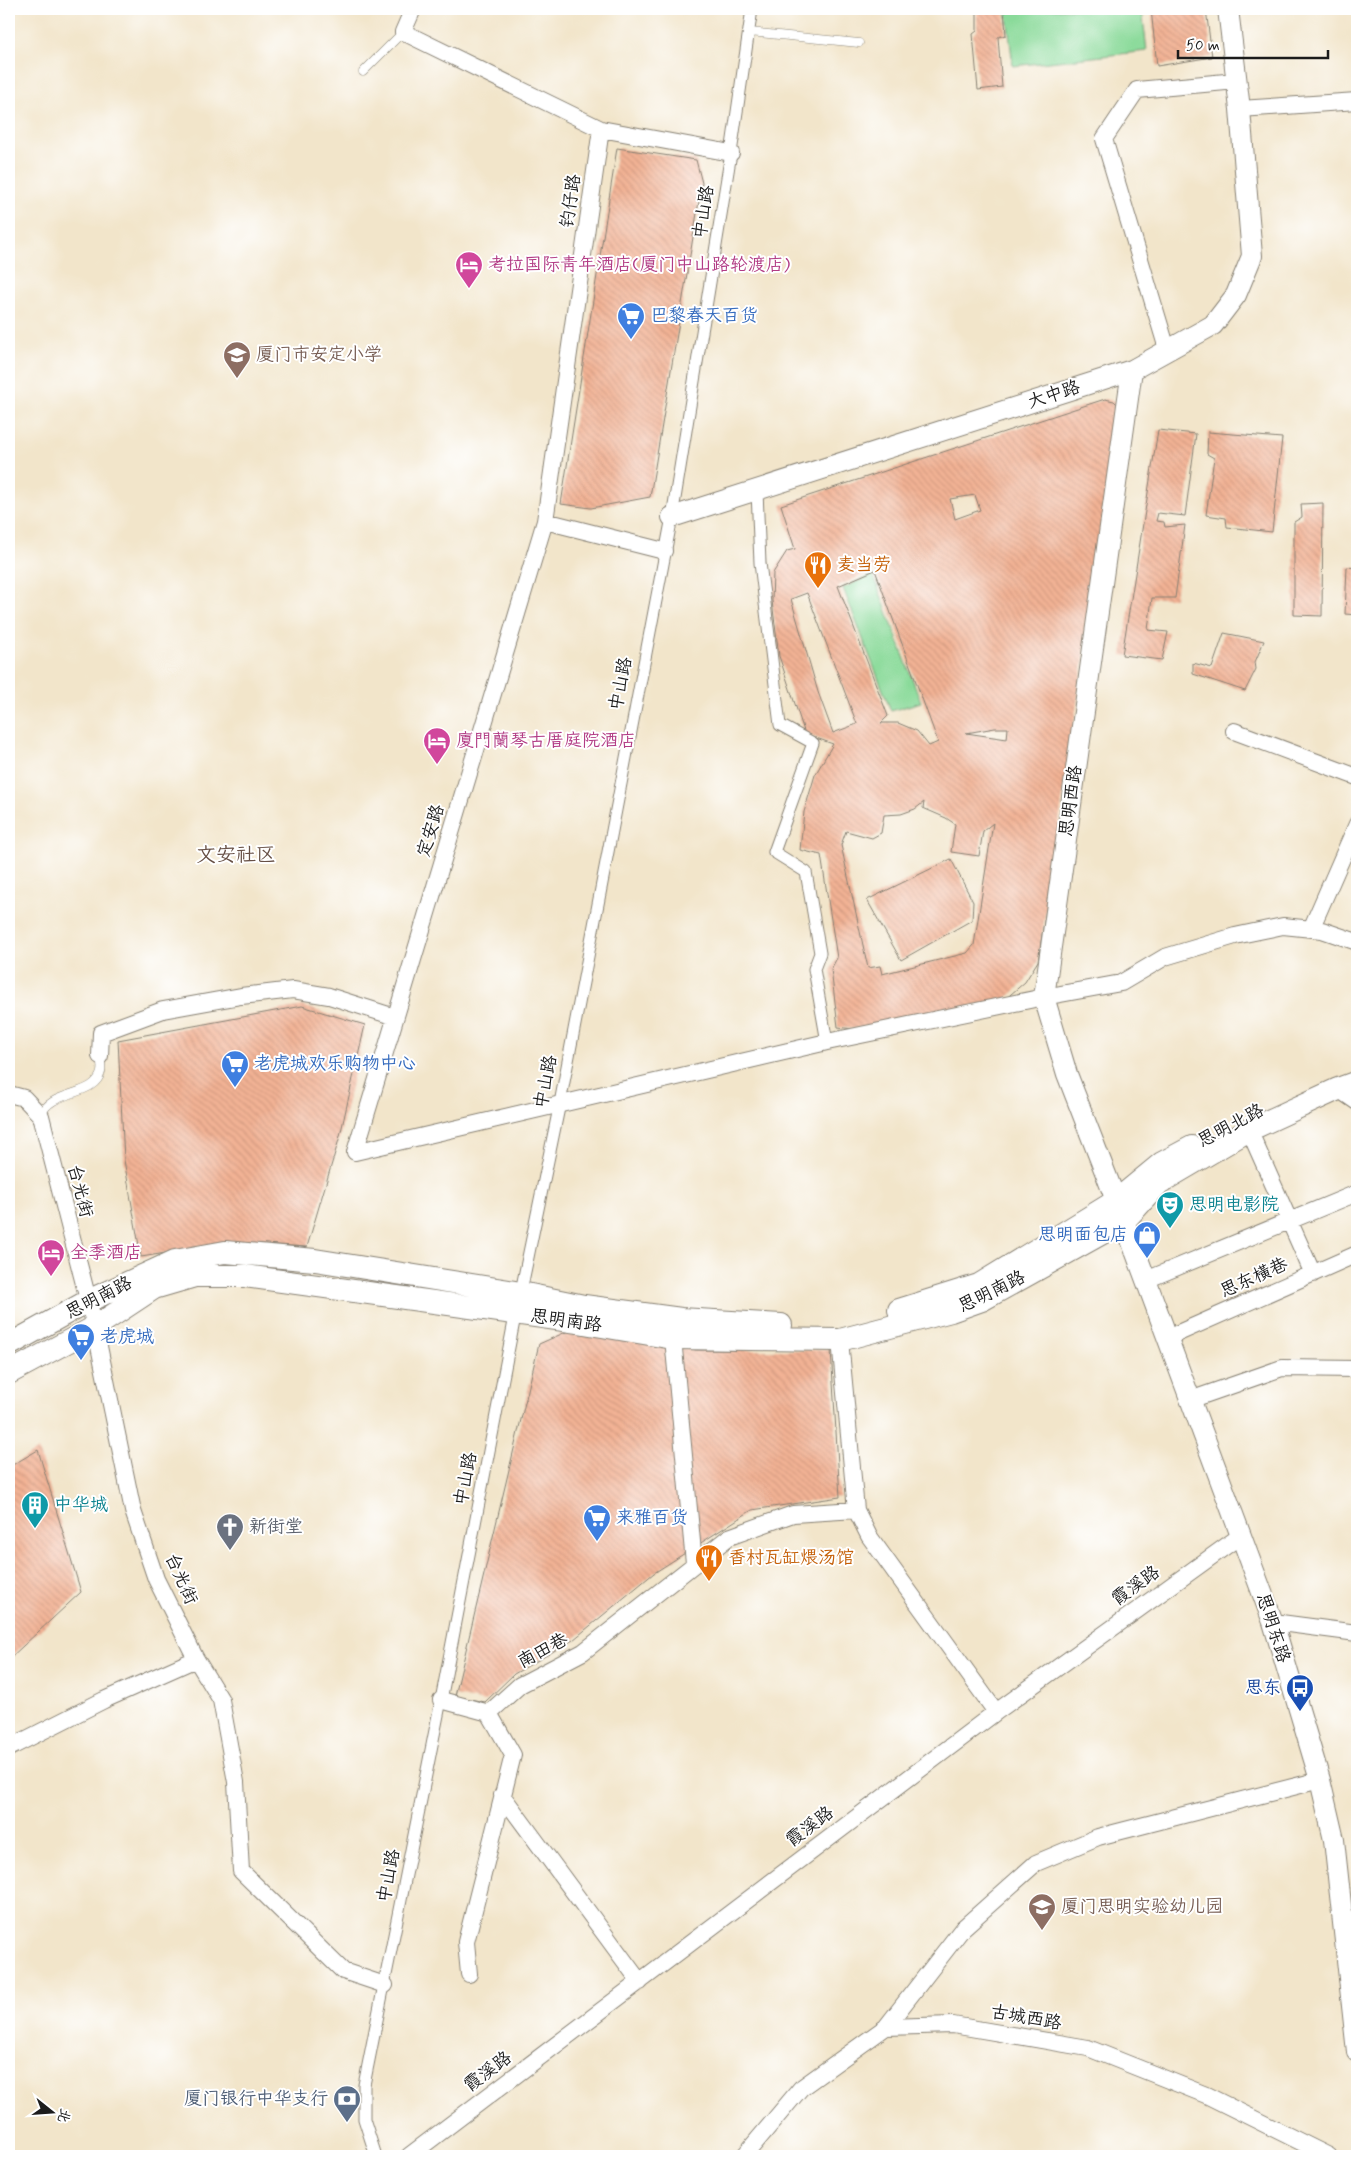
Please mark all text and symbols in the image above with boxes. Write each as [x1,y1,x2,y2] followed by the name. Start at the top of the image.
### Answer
[1178,28,1328,60] scale bar
[1186,36,1220,56] text: 50 m
[555,173,587,229] street label: 钓仔路
[688,183,720,241] street label: 中山路
[454,250,484,289] hotel icon: 考拉国际青年酒店(厦门中山路轮渡店)
[488,253,791,277] place label: 考拉国际青年酒店(厦门中山路轮渡店)
[616,301,646,340] supermarket icon: 巴黎春天百货
[650,304,758,328] place label: 巴黎春天百货
[222,340,252,379] school or university icon: 厦门市安定小学
[256,343,382,367] place label: 厦门市安定小学
[1025,375,1083,415] street label: 大中路
[803,550,833,589] restaurant icon: 麦当劳
[837,553,891,577] place label: 麦当劳
[604,655,638,713] street label: 中山路
[422,726,452,765] hotel icon: 廈門蘭琴古厝庭院酒店
[456,729,636,753] place label: 廈門蘭琴古厝庭院酒店
[1054,764,1088,838] street label: 思明西路
[412,802,450,860] street label: 定安路
[196,842,276,869] district label: 文安社区
[220,1049,250,1088] supermarket icon: 老虎城欢乐购物中心
[254,1052,416,1076] place label: 老虎城欢乐购物中心
[529,1053,563,1111] street label: 中山路
[1194,1099,1268,1153] street label: 思明北路
[62,1162,98,1220] street label: 台光街
[1155,1190,1185,1229] theatre icon: 思明电影院
[1189,1193,1279,1217] place label: 思明电影院
[1132,1220,1162,1259] shop icon: 思明面包店
[1038,1223,1128,1247] place label: 思明面包店
[36,1238,66,1277] hotel icon: 全季酒店
[70,1241,142,1265] place label: 全季酒店
[1216,1252,1292,1304] street label: 思东横巷
[954,1265,1030,1319] street label: 思明南路
[61,1271,137,1325] street label: 思明南路
[529,1304,603,1338] street label: 思明南路
[66,1322,96,1361] supermarket icon: 老虎城
[100,1325,154,1349] place label: 老虎城
[449,1450,483,1508] street label: 中山路
[20,1490,50,1529] building icon: 中华城
[54,1493,108,1517] place label: 中华城
[582,1503,612,1542] supermarket icon: 来雅百货
[616,1506,688,1530] place label: 来雅百货
[215,1512,245,1551] church icon: 新街堂
[249,1515,303,1539] place label: 新街堂
[694,1543,724,1582] restaurant icon: 香村瓦缸煨汤馆
[728,1546,854,1570] place label: 香村瓦缸煨汤馆
[159,1549,203,1609] street label: 台光街
[1107,1560,1165,1612] street label: 霞溪路
[1250,1590,1296,1666] street label: 思明东路
[514,1628,572,1674] street label: 南田巷
[1285,1673,1315,1712] bus stop icon: 思东
[1245,1676,1281,1700] place label: 思东
[781,1801,839,1853] street label: 霞溪路
[372,1847,406,1905] street label: 中山路
[1027,1892,1057,1931] school or university icon: 厦门思明实验幼儿园
[1061,1895,1223,1919] place label: 厦门思明实验幼儿园
[988,2000,1064,2036] street label: 古城西路
[459,2046,517,2098] street label: 霞溪路
[332,2084,362,2123] bank icon: 厦门银行中华支行
[184,2087,328,2111] place label: 厦门银行中华支行
[28,2088,78,2138] north arrow
[53,2106,74,2125] text: 北

